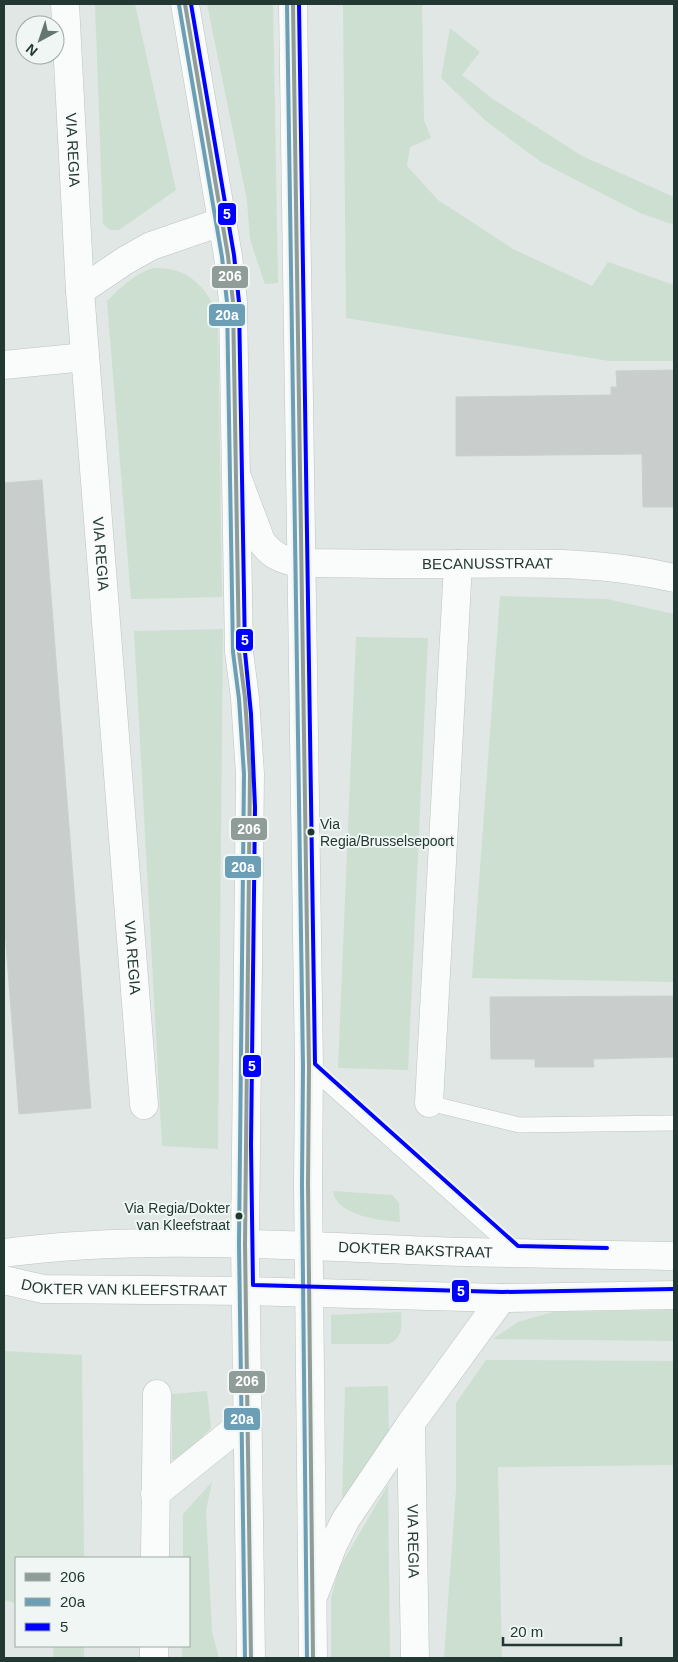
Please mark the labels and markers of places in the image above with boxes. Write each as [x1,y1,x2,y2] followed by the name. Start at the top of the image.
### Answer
[320,816,454,849] place label: Via Regia/Brusselsepoort
[306,827,316,837] marker: Via Regia/Brusselsepoort
[124,1200,230,1233] place label: Via Regia/Dokter van Kleefstraat
[234,1211,244,1221] marker: Via Regia/Dokter van Kleefstraat

